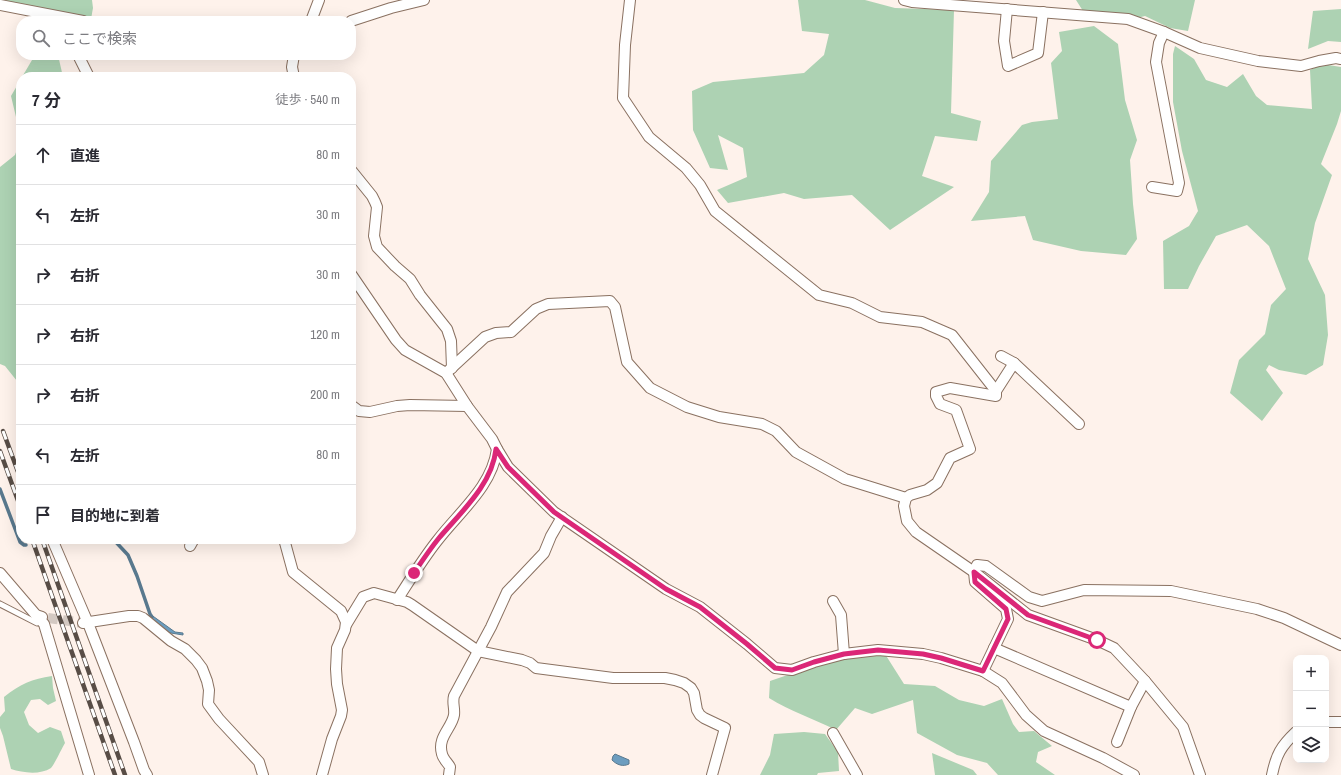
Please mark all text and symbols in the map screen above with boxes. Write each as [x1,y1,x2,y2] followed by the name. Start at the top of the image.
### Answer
[16,16,356,60] search box
[30,27,52,49] icon: search
[62,28,137,49] text: ここで検索
[32,88,61,111] text: 7 分
[275,91,340,108] text: 徒歩 · 540 m
[32,144,54,166] icon: ahead
[70,145,100,166] text: 直進
[316,146,340,163] text: 80 m
[32,204,54,226] icon: left
[70,205,100,226] text: 左折
[316,206,340,223] text: 30 m
[32,264,54,286] icon: right
[70,265,100,286] text: 右折
[316,266,340,283] text: 30 m
[32,324,54,346] icon: right
[70,325,100,346] text: 右折
[310,326,340,343] text: 120 m
[32,384,54,406] icon: right
[70,385,100,406] text: 右折
[310,386,340,403] text: 200 m
[32,444,54,466] icon: left
[70,445,100,466] text: 左折
[316,446,340,463] text: 80 m
[32,504,54,526] icon: arrive
[70,505,160,526] text: 目的地に到着
[405,564,423,582] route end
[1088,631,1106,649] route start
[1293,655,1329,763] map controls
[1293,655,1329,691] button: +
[1293,691,1329,727] button: −
[1293,727,1329,763] button: layers

